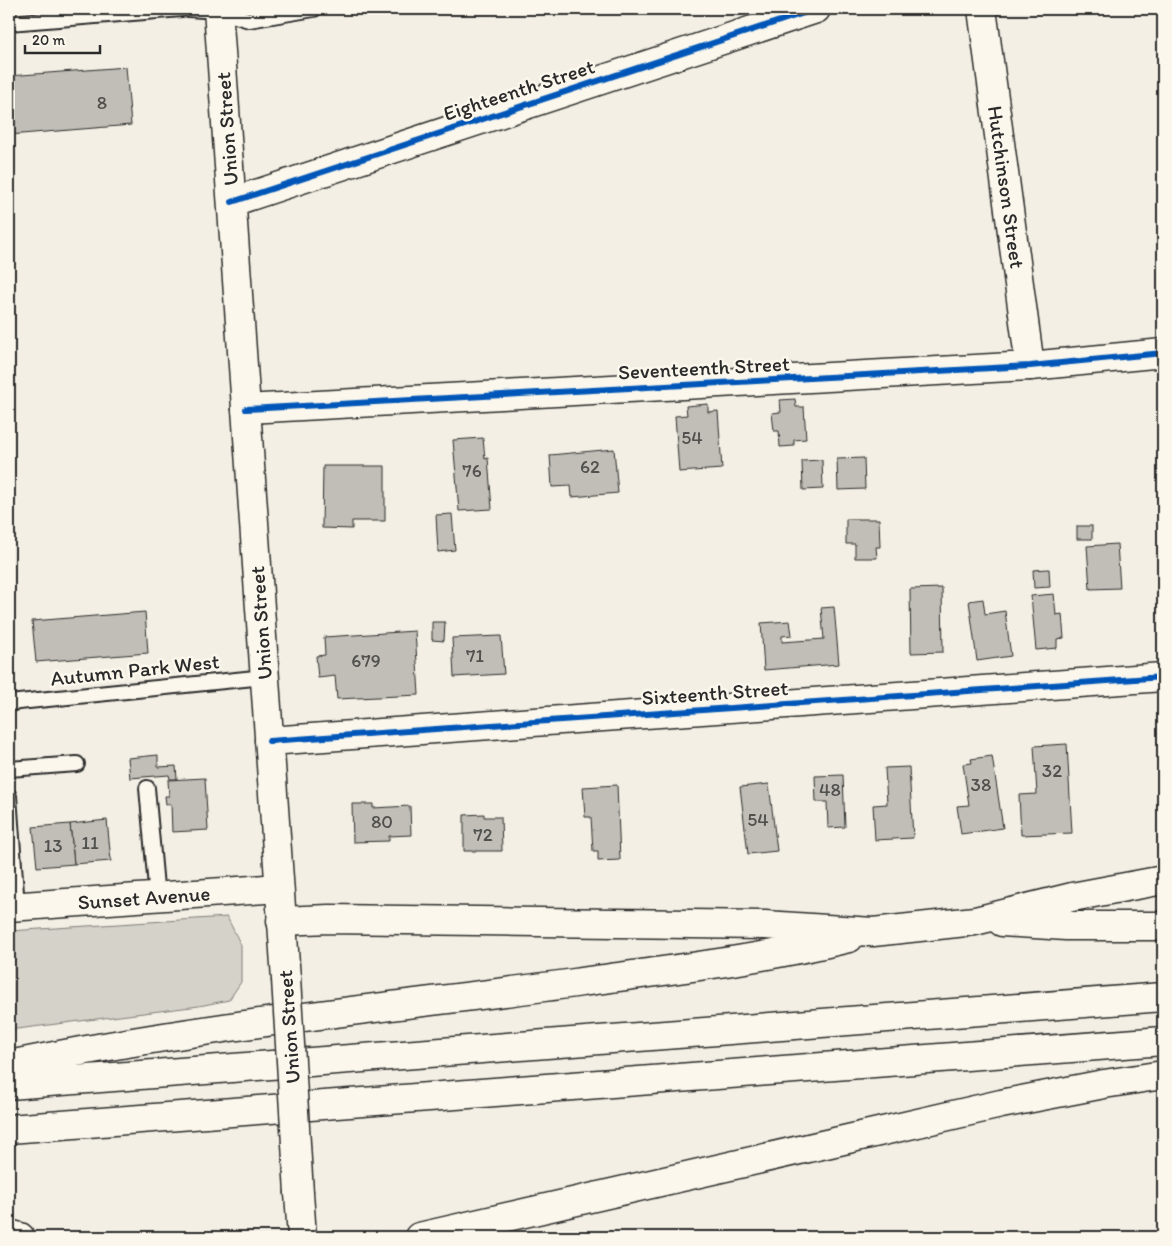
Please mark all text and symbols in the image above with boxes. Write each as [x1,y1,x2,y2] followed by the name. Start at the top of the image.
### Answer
[25,22,100,54] scale bar
[32,31,66,49] text: 20 m
[440,53,598,126] street label: Eighteenth Street
[210,71,243,187] street label: Union Street
[97,91,107,114] house number: 8
[983,104,1030,270] street label: Hutchinson Street
[617,351,791,384] street label: Seventeenth Street
[681,426,703,449] house number: 54
[580,455,600,478] house number: 62
[462,459,482,482] house number: 76
[244,565,277,681] street label: Union Street
[466,644,484,667] house number: 71
[49,648,221,691] street label: Autumn Park West
[351,649,381,672] house number: 679
[641,675,789,710] street label: Sixteenth Street
[1042,759,1062,782] house number: 32
[971,773,991,796] house number: 38
[819,778,841,801] house number: 48
[747,808,769,831] house number: 54
[371,810,393,833] house number: 80
[473,823,493,846] house number: 72
[81,831,99,854] house number: 11
[43,834,63,857] house number: 13
[77,880,211,915] street label: Sunset Avenue
[272,969,305,1085] street label: Union Street

